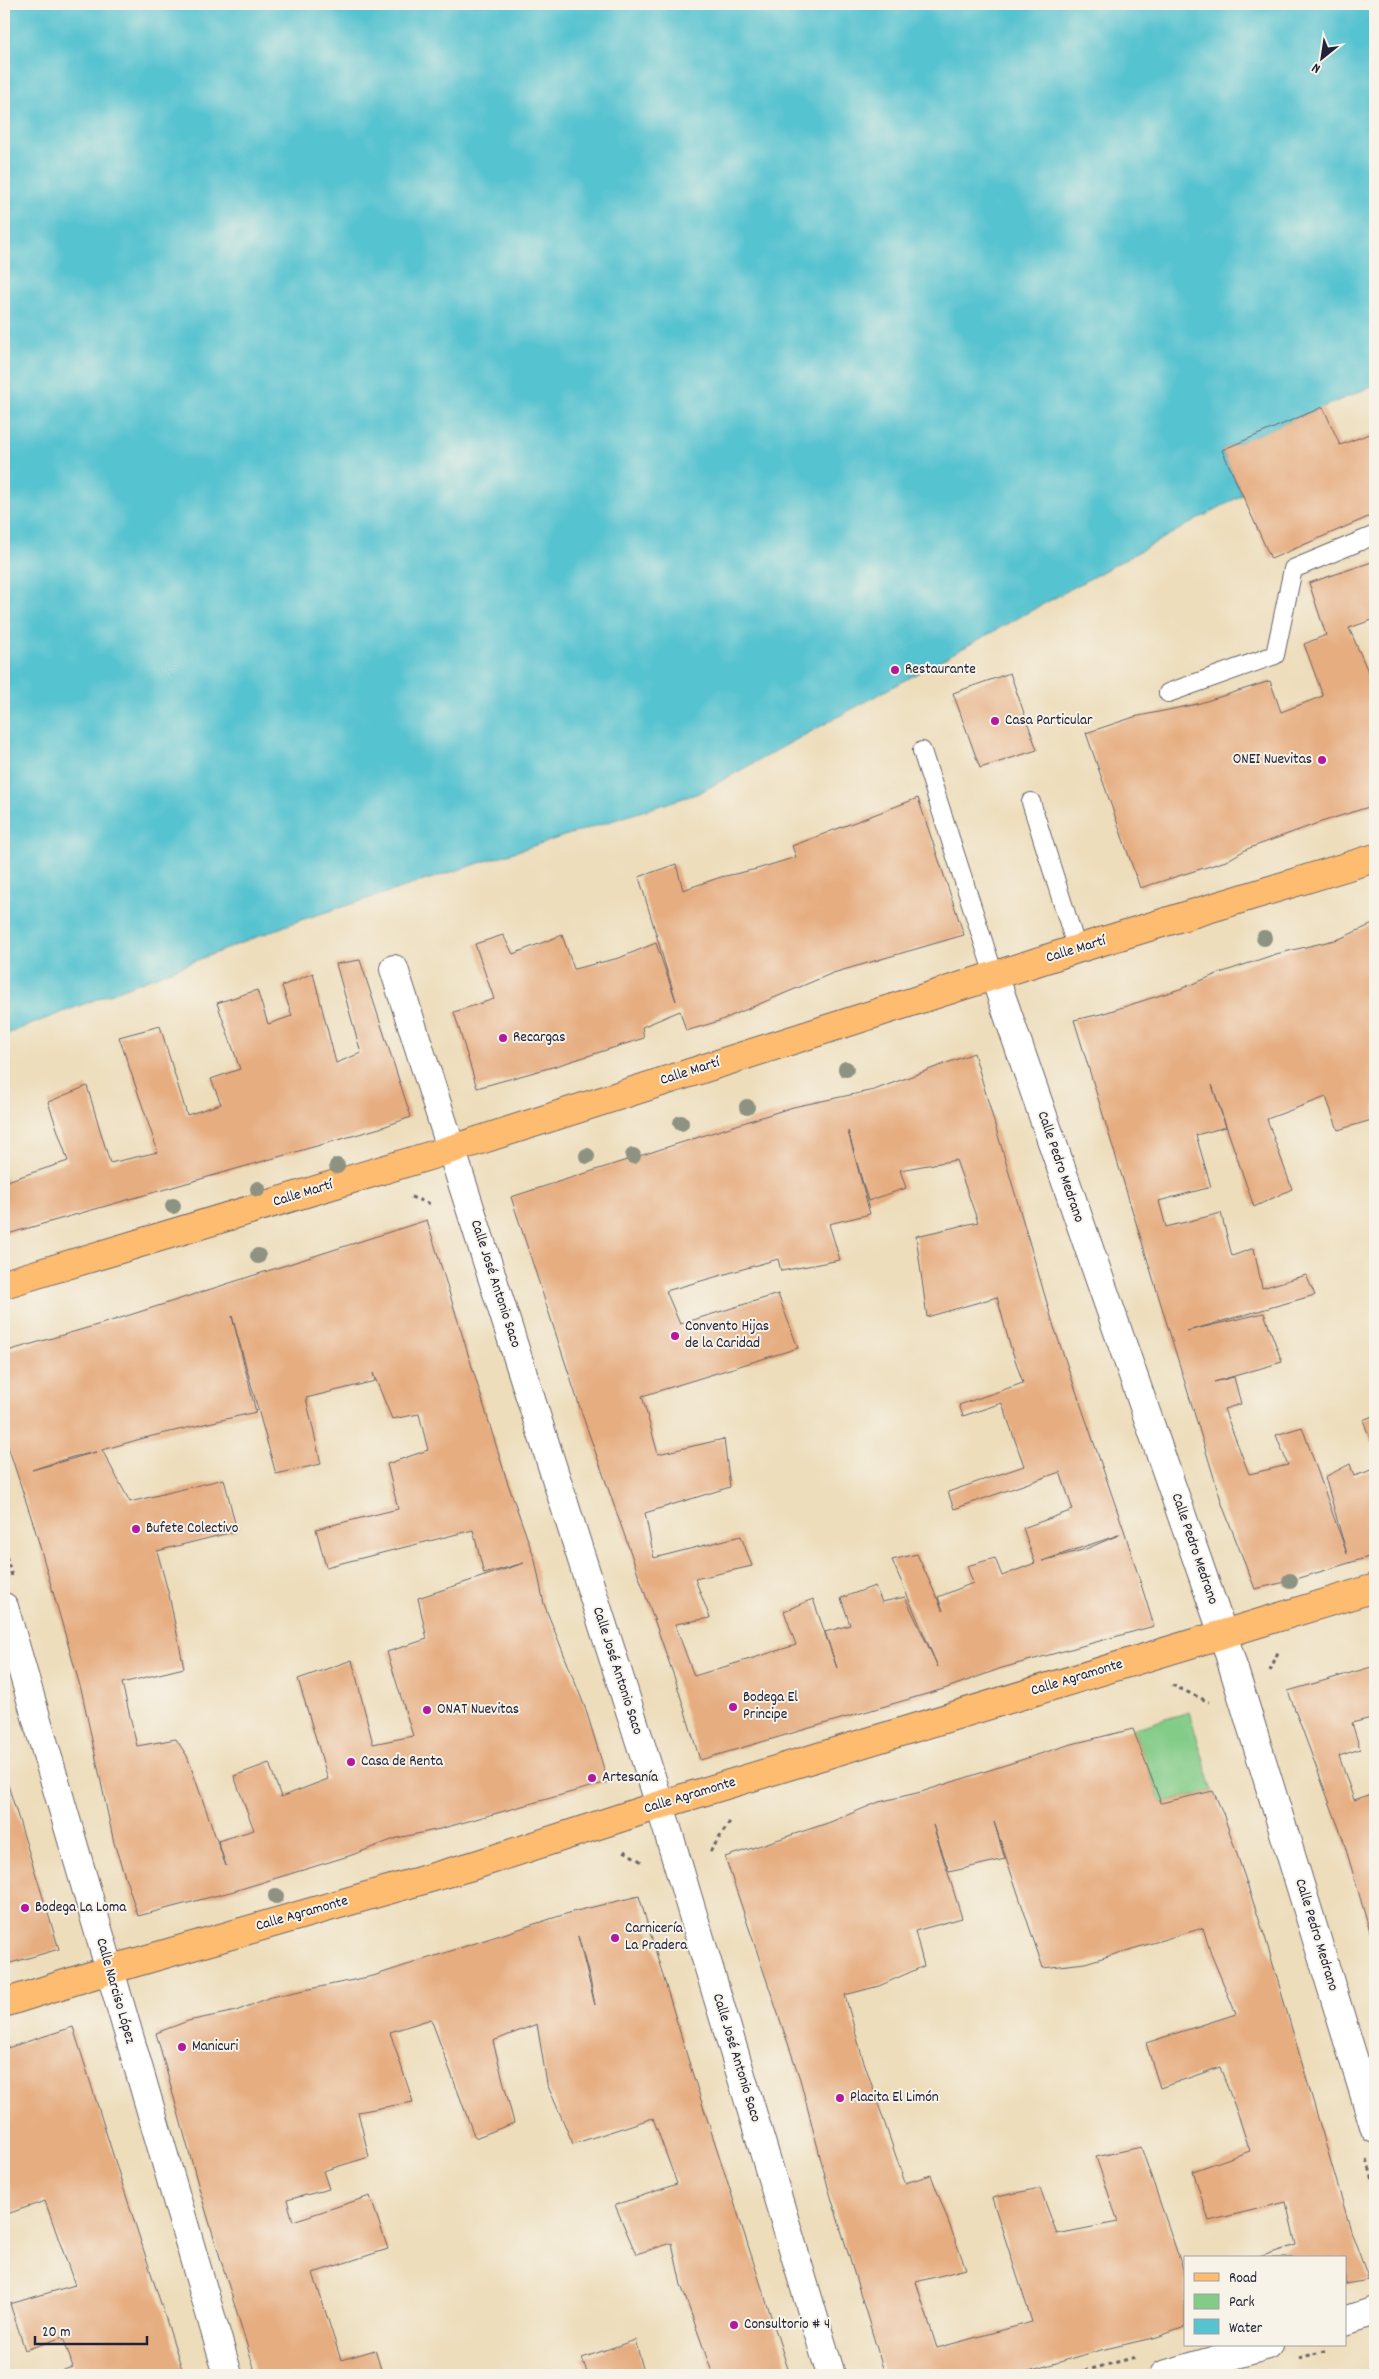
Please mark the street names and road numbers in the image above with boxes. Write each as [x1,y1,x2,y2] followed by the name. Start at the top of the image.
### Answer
[1043,930,1110,969] street label: Calle Martí
[657,1052,724,1092] street label: Calle Martí
[1031,1108,1089,1226] street label: Calle Pedro Medrano
[270,1174,337,1213] street label: Calle Martí
[464,1217,526,1351] street label: Calle José Antonio Saco
[1165,1490,1223,1608] street label: Calle Pedro Medrano
[586,1604,648,1738] street label: Calle José Antonio Saco
[1028,1653,1126,1702] street label: Calle Agramonte
[641,1771,739,1820] street label: Calle Agramonte
[1288,1876,1344,1994] street label: Calle Pedro Medrano
[253,1890,351,1938] street label: Calle Agramonte
[89,1936,141,2047] street label: Calle Narciso López
[706,1991,766,2125] street label: Calle José Antonio Saco

